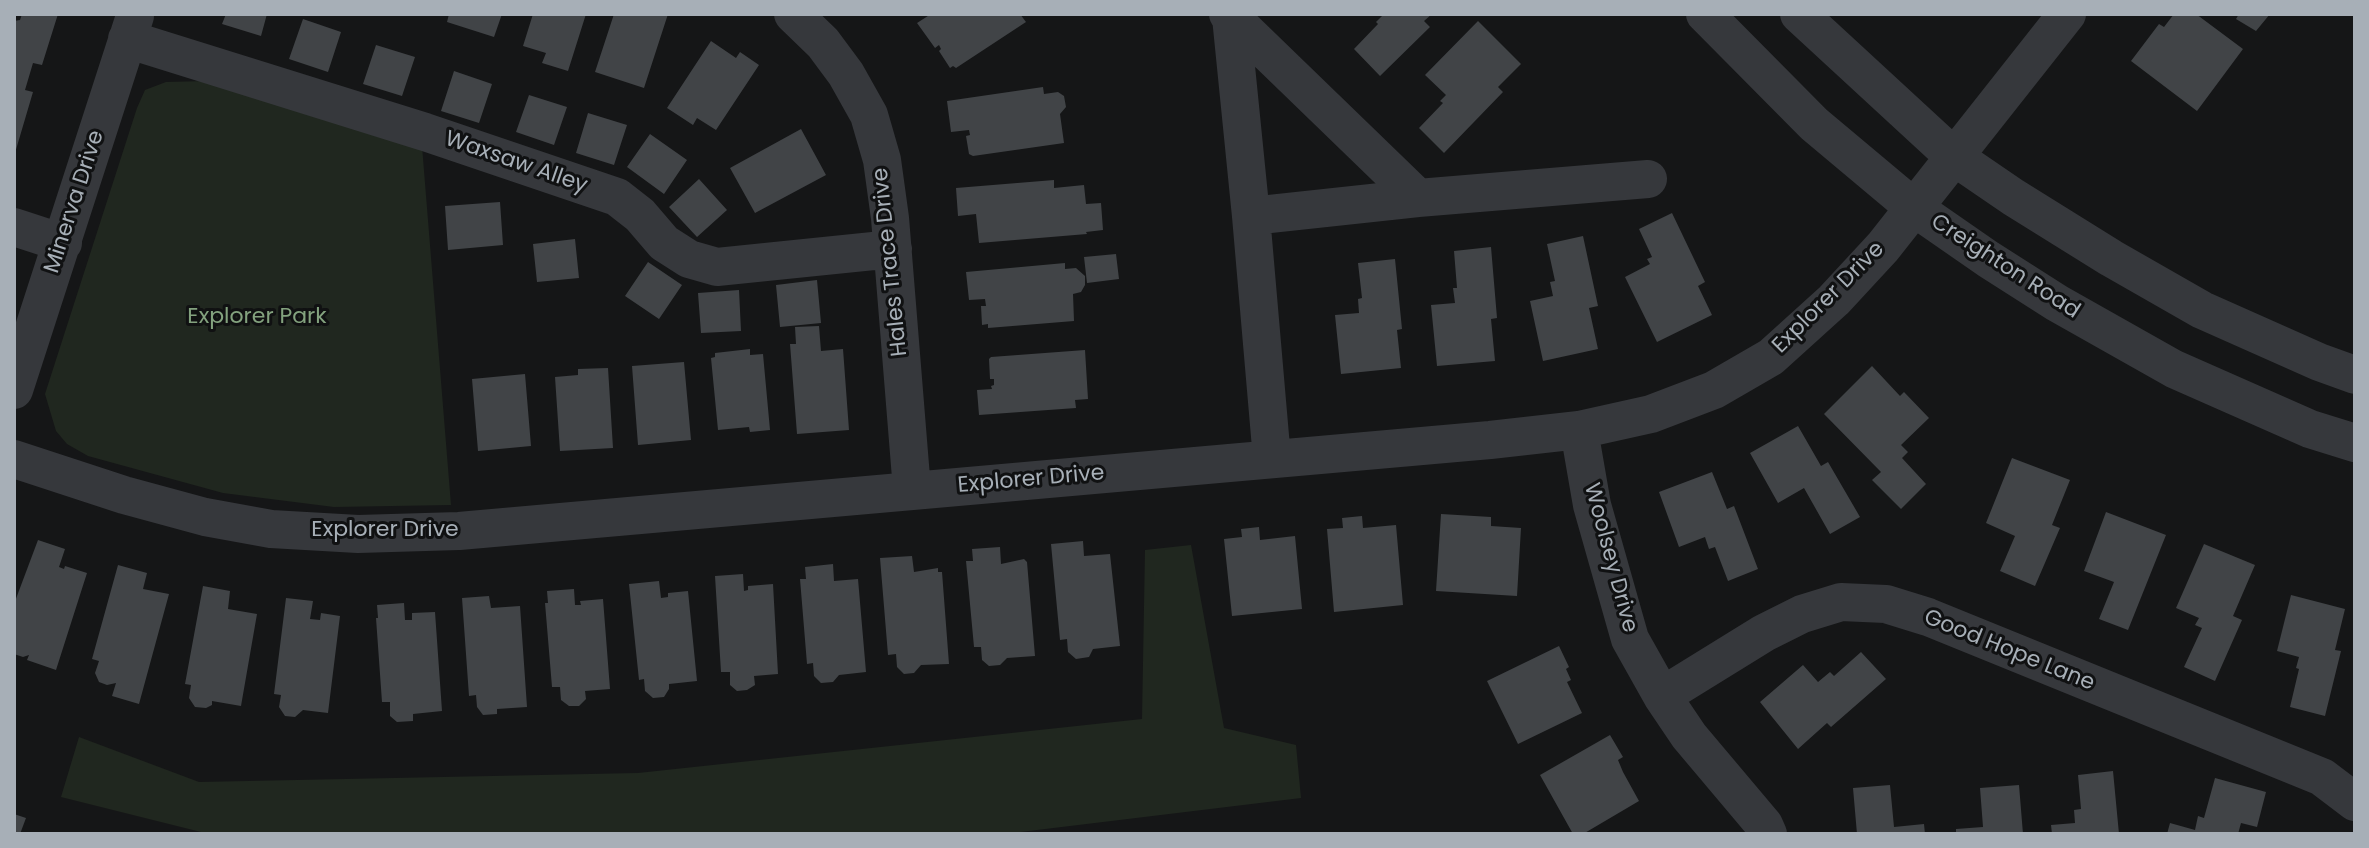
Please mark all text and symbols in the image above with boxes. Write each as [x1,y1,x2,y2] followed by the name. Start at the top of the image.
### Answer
[441,126,591,200] street label: Waxsaw Alley
[39,127,111,277] street label: Minerva Drive
[868,166,914,358] street label: Hales Trace Drive
[1926,209,2084,325] street label: Creighton Road
[1768,237,1890,359] street label: Explorer Drive
[187,304,327,330] park label: Explorer Park
[956,460,1106,500] street label: Explorer Drive
[1577,480,1643,636] street label: Woolsey Drive
[311,517,459,543] street label: Explorer Drive
[1920,605,2098,697] street label: Good Hope Lane

